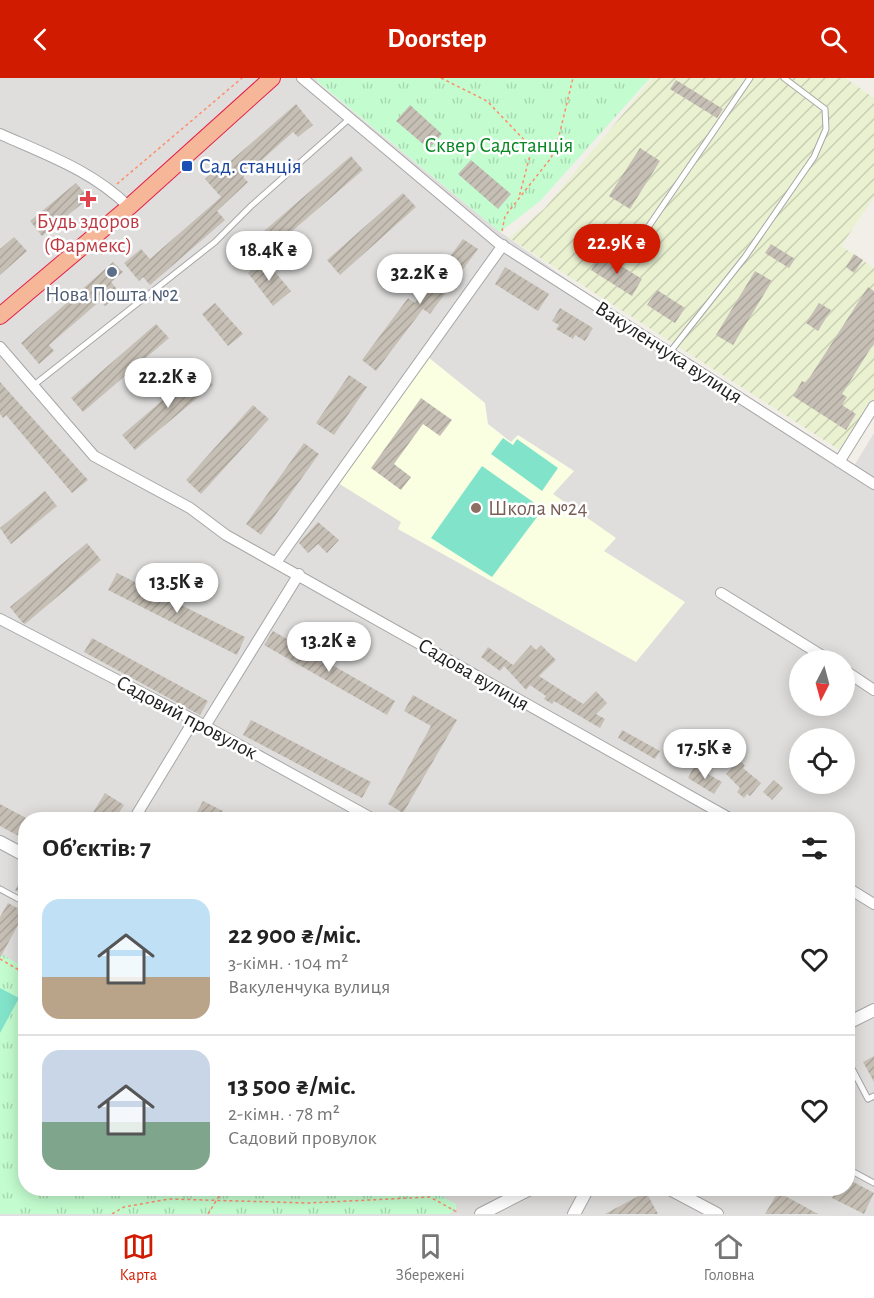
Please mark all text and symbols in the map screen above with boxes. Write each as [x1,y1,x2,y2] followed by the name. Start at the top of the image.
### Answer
[24,23,57,56] icon: back
[817,23,850,56] icon: search
[387,25,487,52] text: Doorstep
[425,135,573,156] park label: Сквер Садстанція
[199,156,302,177] place label: Сад. станція
[180,159,194,173] marker: Сад. станція
[81,192,95,206] marker: Будь здоров (Фармекс)
[37,211,139,256] place label: Будь здоров (Фармекс)
[562,224,672,275] pin: 22.9K ₴
[214,231,324,282] pin: 18.4K ₴
[587,233,647,253] text: 22.9K ₴
[240,240,298,260] text: 18.4K ₴
[365,254,475,305] pin: 32.2K ₴
[391,263,449,283] text: 32.2K ₴
[105,265,119,279] marker: Нова Пошта №2
[45,284,179,305] place label: Нова Пошта №2
[592,297,746,408] street label: Вакуленчука вулиця
[113,358,223,409] pin: 22.2K ₴
[138,367,198,387] text: 22.2K ₴
[488,498,587,519] place label: Школа №24
[469,501,483,515] marker: Школа №24
[122,563,232,614] pin: 13.5K ₴
[149,572,205,592] text: 13.5K ₴
[274,622,384,673] pin: 13.2K ₴
[301,631,357,651] text: 13.2K ₴
[415,634,533,715] street label: Садова вулиця
[789,650,855,716] north arrow
[789,650,855,794] map controls
[113,672,261,764] street label: Садовий провулок
[789,728,855,794] button: locate
[650,729,760,780] pin: 17.5K ₴
[677,738,733,758] text: 17.5K ₴
[798,832,831,865] icon: filters
[42,835,151,861] text: Об’єктів: 7
[228,922,361,948] text: 22 900 ₴/міс.
[90,923,162,995] icon: home
[798,943,831,976] icon: heart
[228,953,348,973] text: 3-кімн. · 104 m²
[228,977,390,997] text: Вакуленчука вулиця
[228,1073,356,1099] text: 13 500 ₴/міс.
[90,1074,162,1146] icon: home
[798,1094,831,1127] icon: heart
[228,1104,340,1124] text: 2-кімн. · 78 m²
[228,1128,377,1148] text: Садовий провулок
[119,1230,157,1285] tab: Карта
[396,1230,465,1285] tab: Збережені
[703,1230,755,1285] tab: Головна

